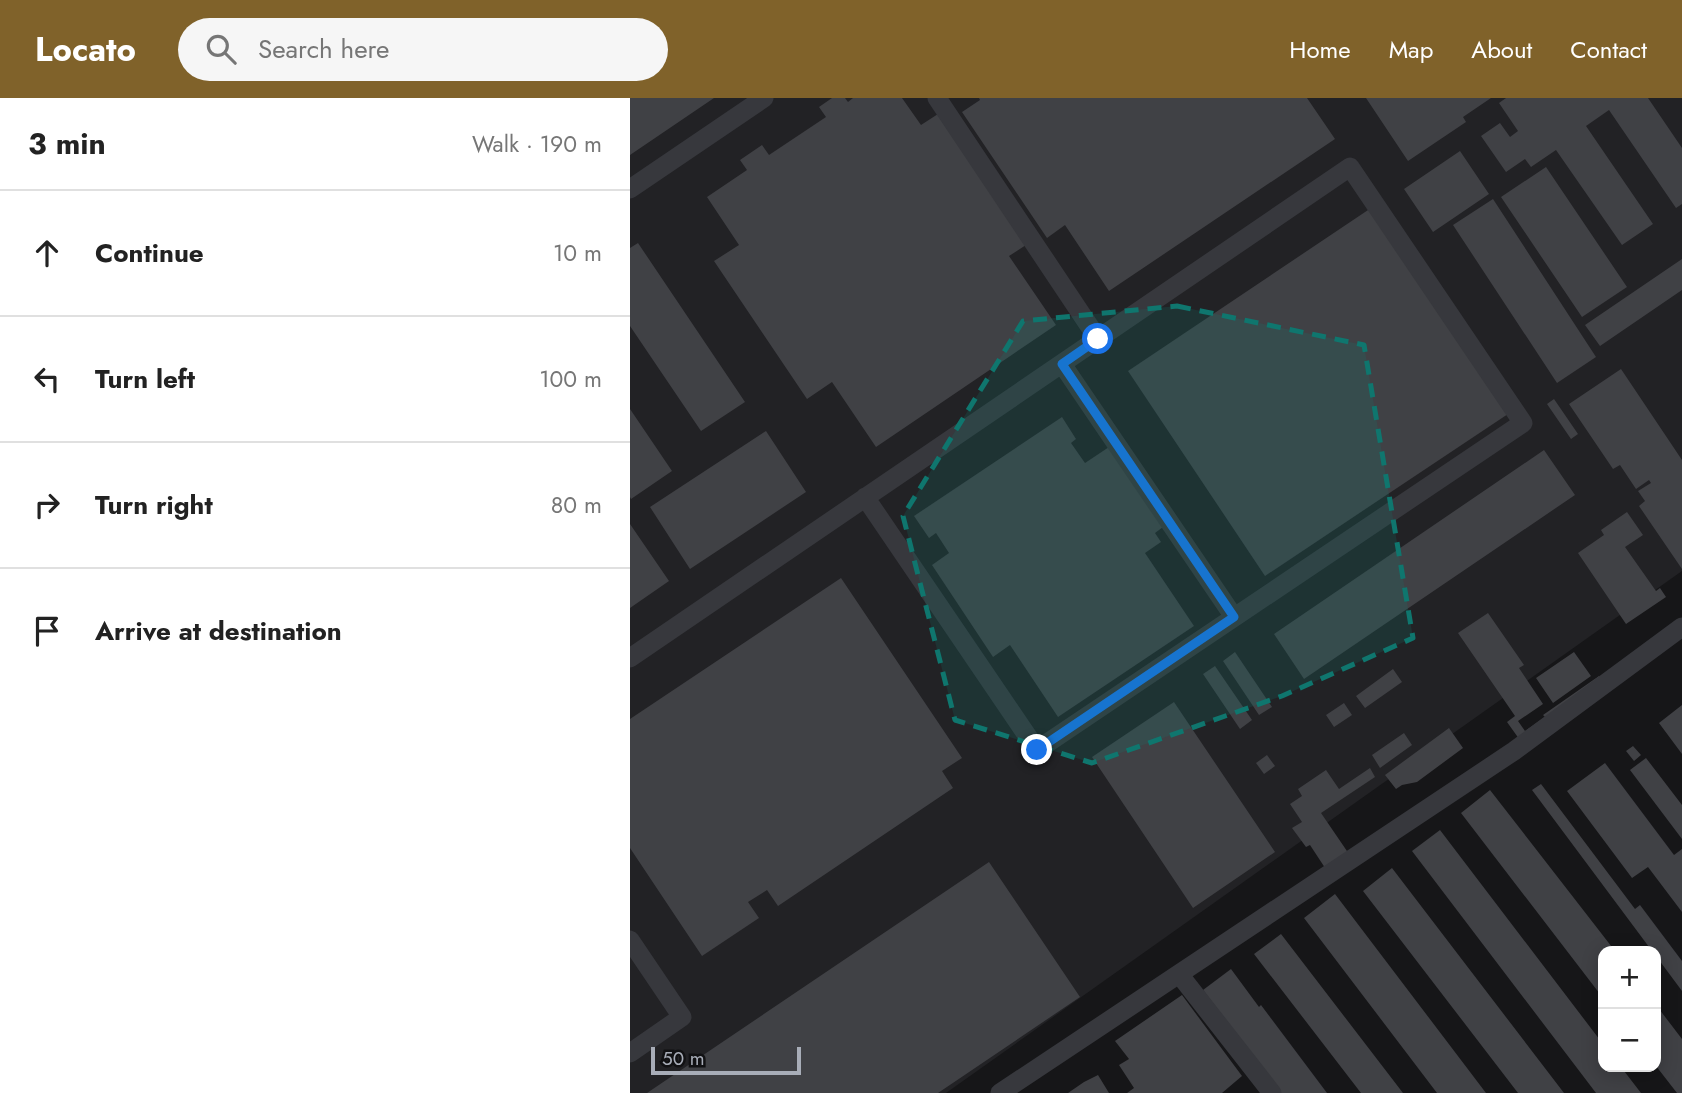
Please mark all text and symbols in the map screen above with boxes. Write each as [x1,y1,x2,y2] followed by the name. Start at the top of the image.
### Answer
[178,18,668,81] search box
[35,26,136,73] text: Locato
[202,30,240,68] icon: search
[258,30,389,68] text: Search here
[1289,32,1351,67] text: Home
[1389,32,1433,67] text: Map
[1471,32,1532,67] text: About
[1570,32,1647,67] text: Contact
[28,122,106,165] text: 3 min
[472,127,602,161] text: Walk · 190 m
[28,234,66,272] icon: ahead
[95,234,204,272] text: Continue
[553,236,602,270] text: 10 m
[1082,323,1113,354] route start
[28,360,66,398] icon: left
[95,360,195,398] text: Turn left
[539,362,602,396] text: 100 m
[28,486,66,524] icon: right
[95,486,213,524] text: Turn right
[551,488,602,522] text: 80 m
[28,612,66,650] icon: arrive
[95,612,342,650] text: Arrive at destination
[1021,734,1052,765] route end
[1598,946,1661,1072] map controls
[1598,946,1661,1009] button: +
[1598,1009,1661,1072] button: −
[651,1044,802,1076] scale bar
[662,1045,705,1072] text: 50 m

